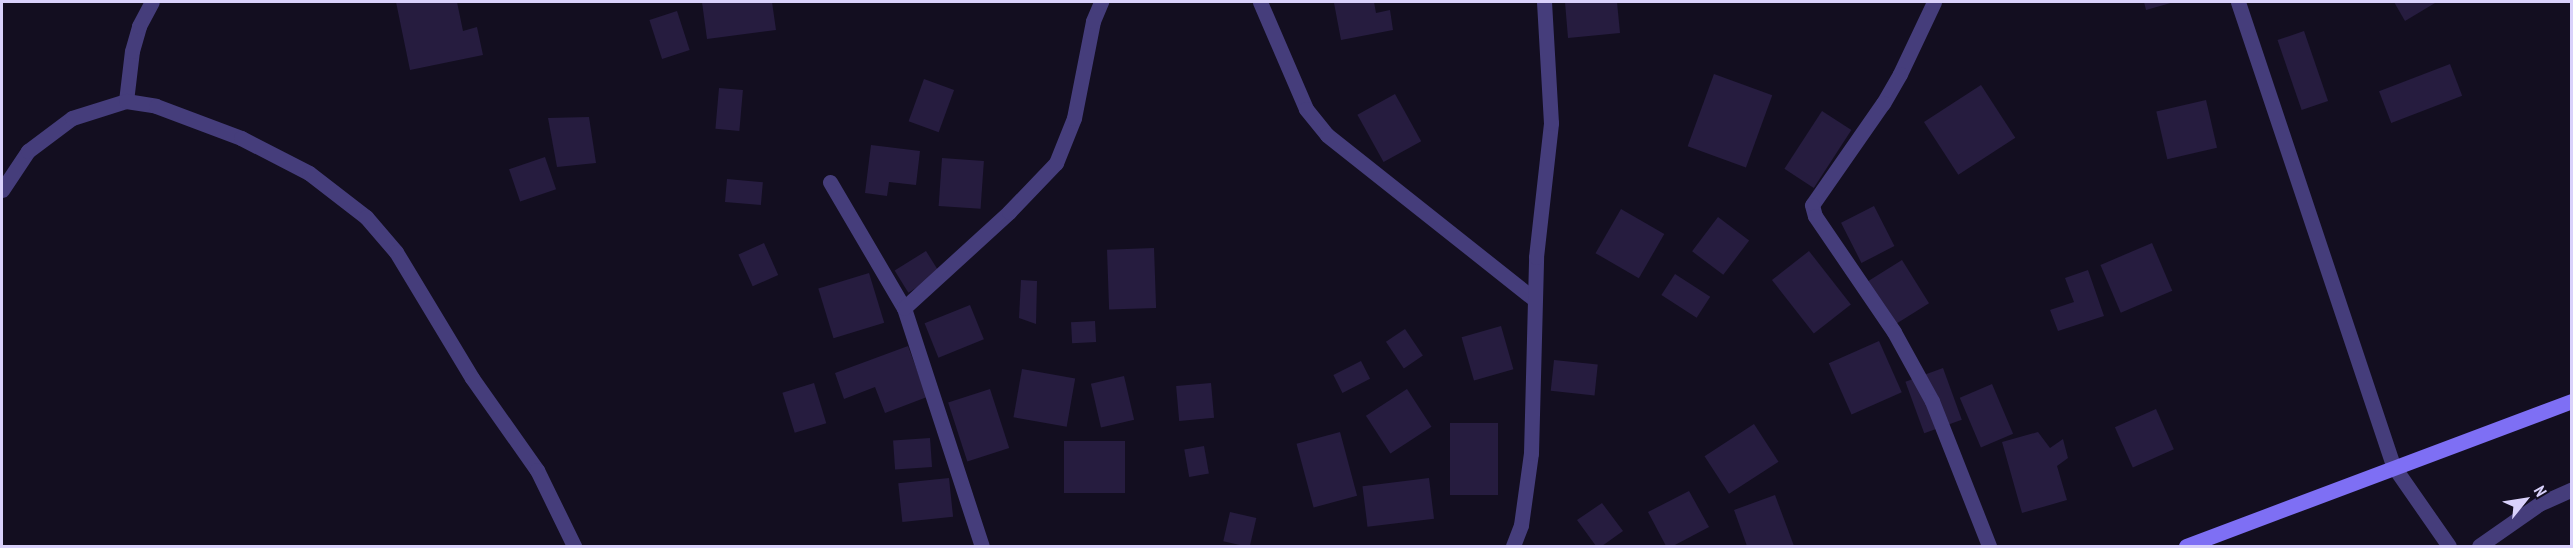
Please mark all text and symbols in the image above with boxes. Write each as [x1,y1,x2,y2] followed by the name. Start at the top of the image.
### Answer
[2495,470,2555,530] north arrow
[2530,482,2551,500] text: N

